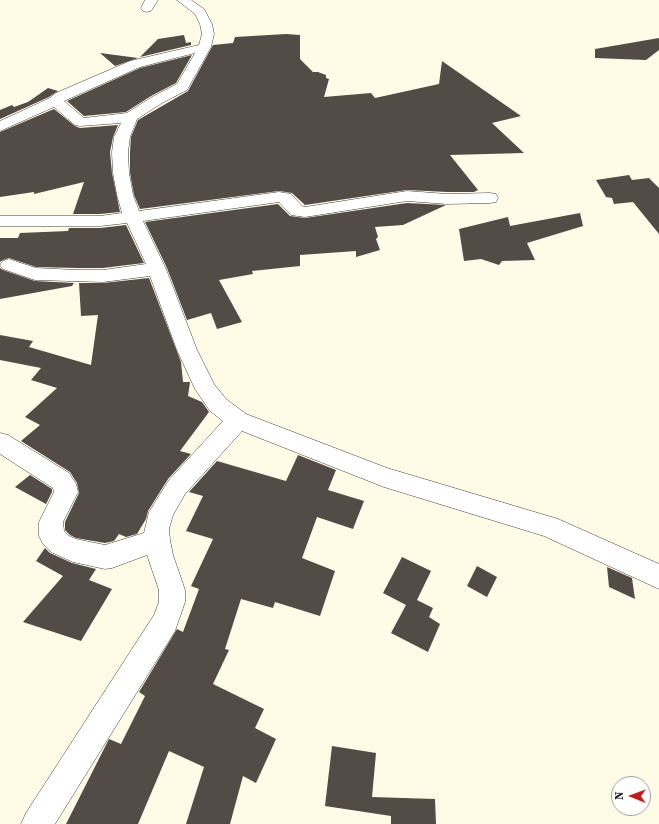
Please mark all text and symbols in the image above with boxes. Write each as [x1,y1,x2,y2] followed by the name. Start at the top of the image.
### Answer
[611,776,651,816] north arrow
[612,792,627,800] text: N

